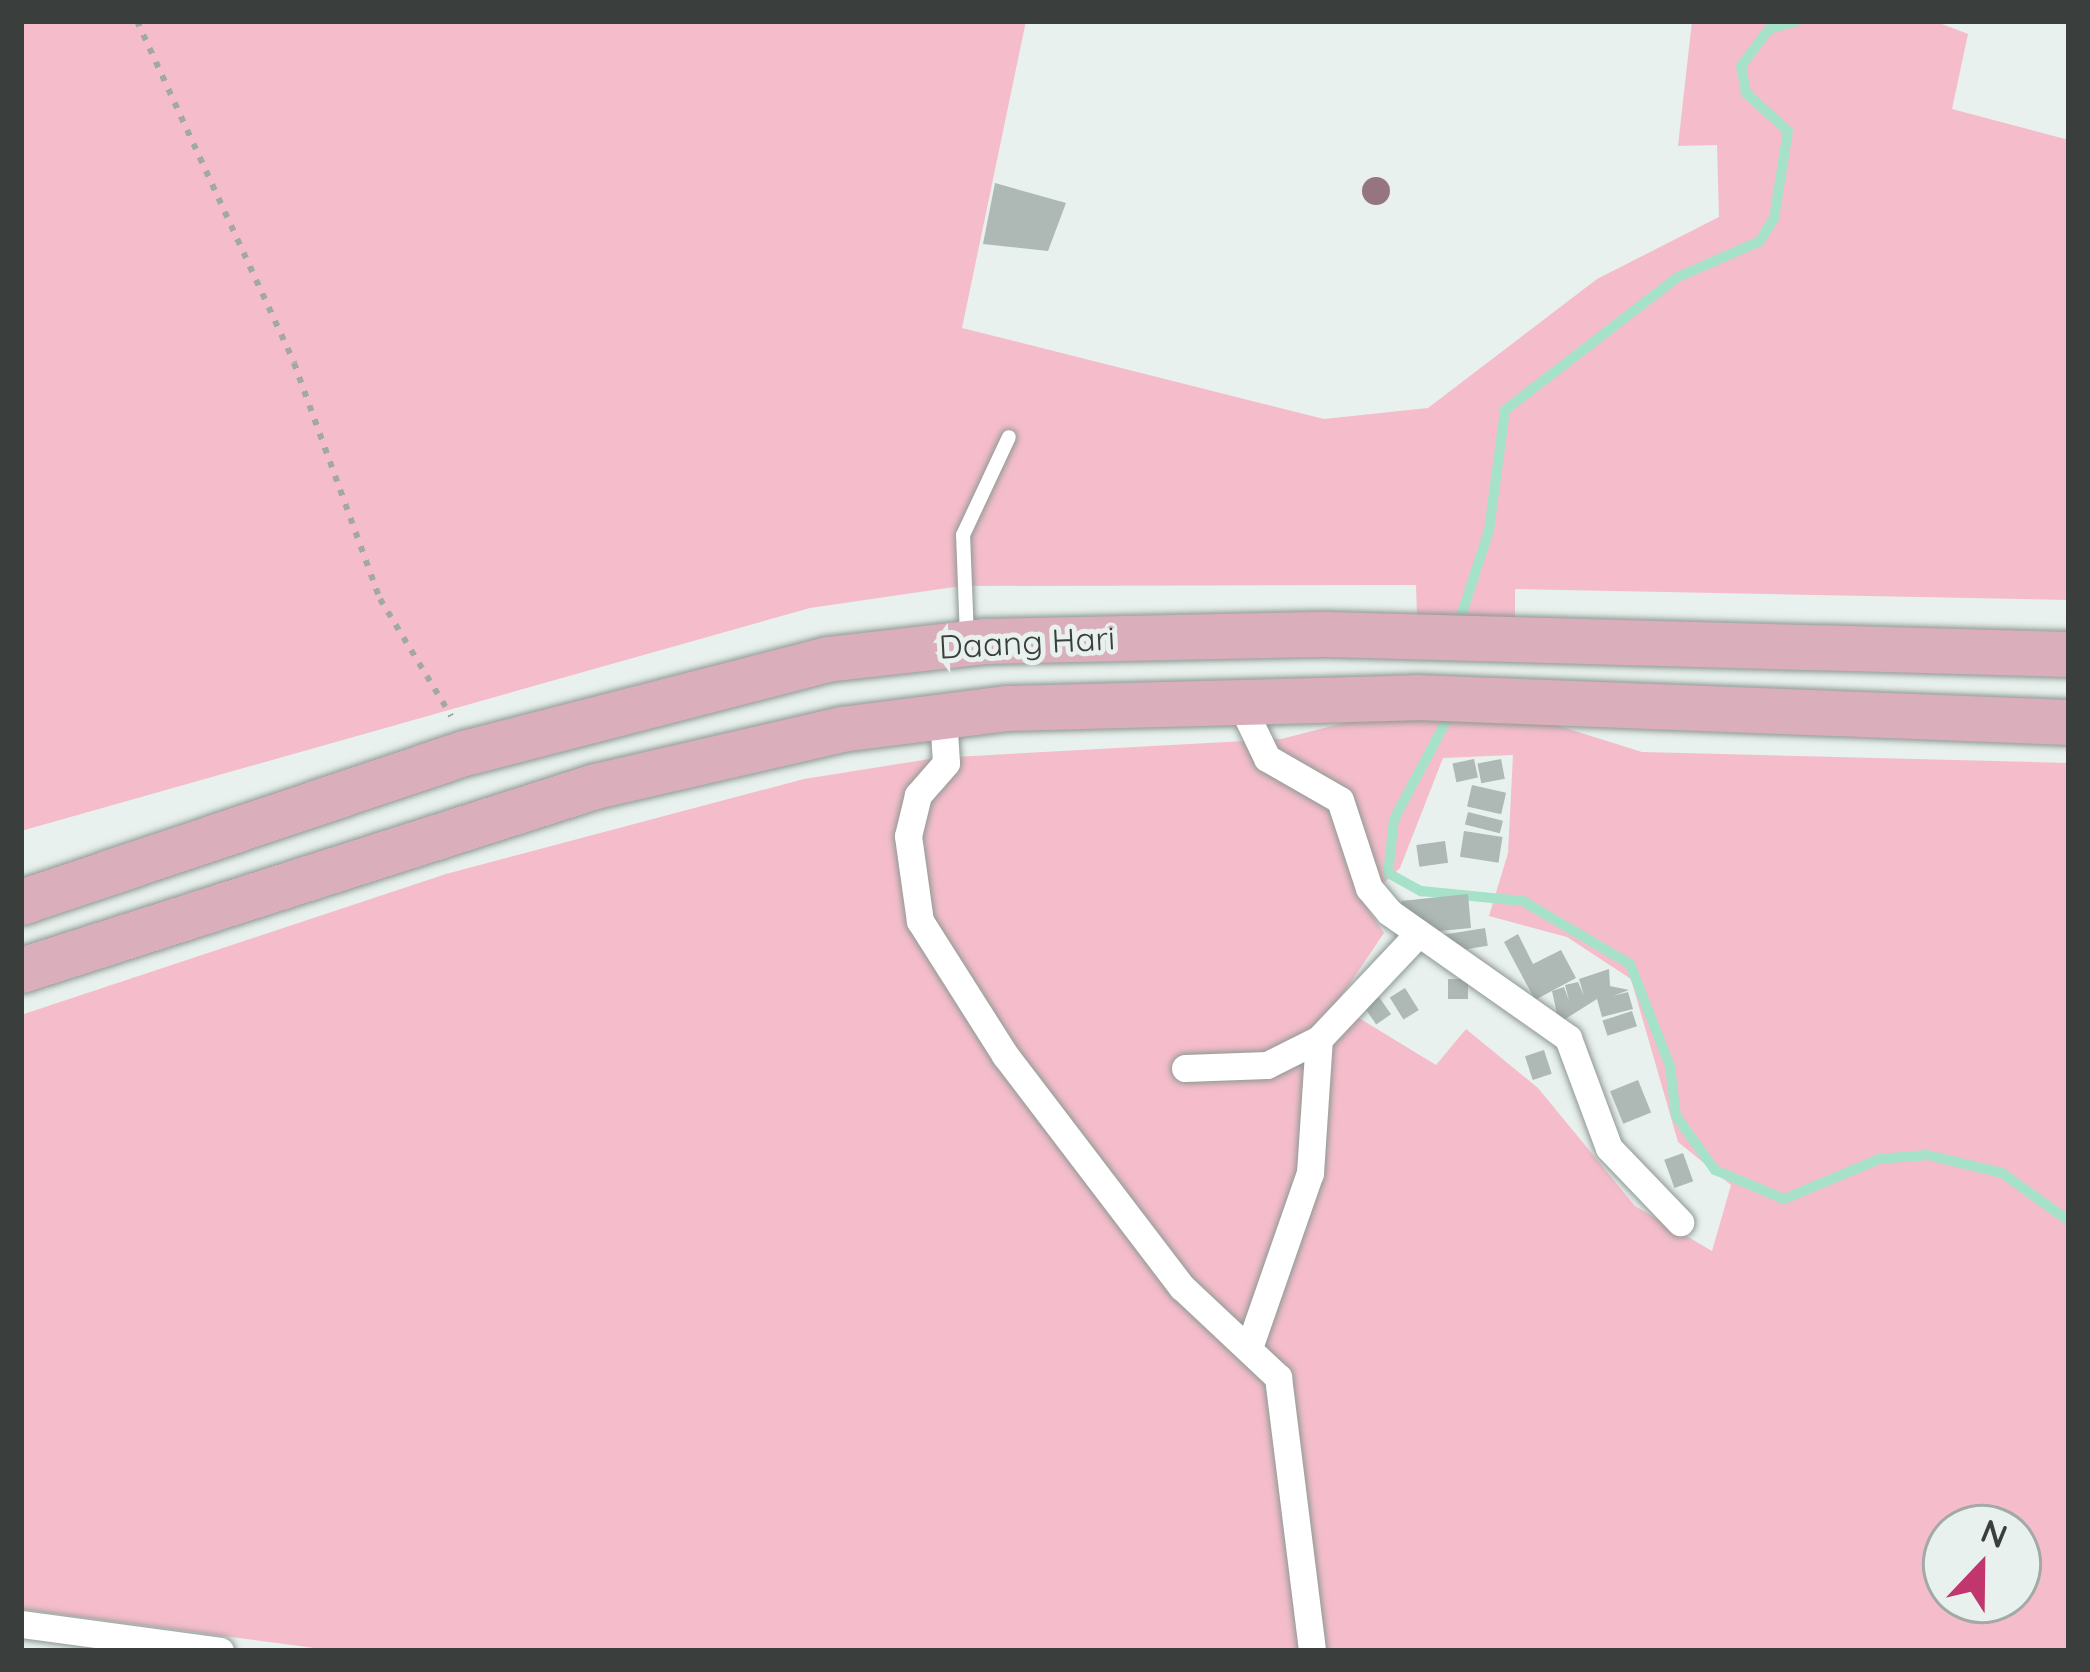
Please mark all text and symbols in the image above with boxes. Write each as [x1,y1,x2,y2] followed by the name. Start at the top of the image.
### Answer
[938,618,1116,666] street label: Daang Hari
[1922,1504,2042,1624] north arrow
[1976,1509,2013,1556] text: N

